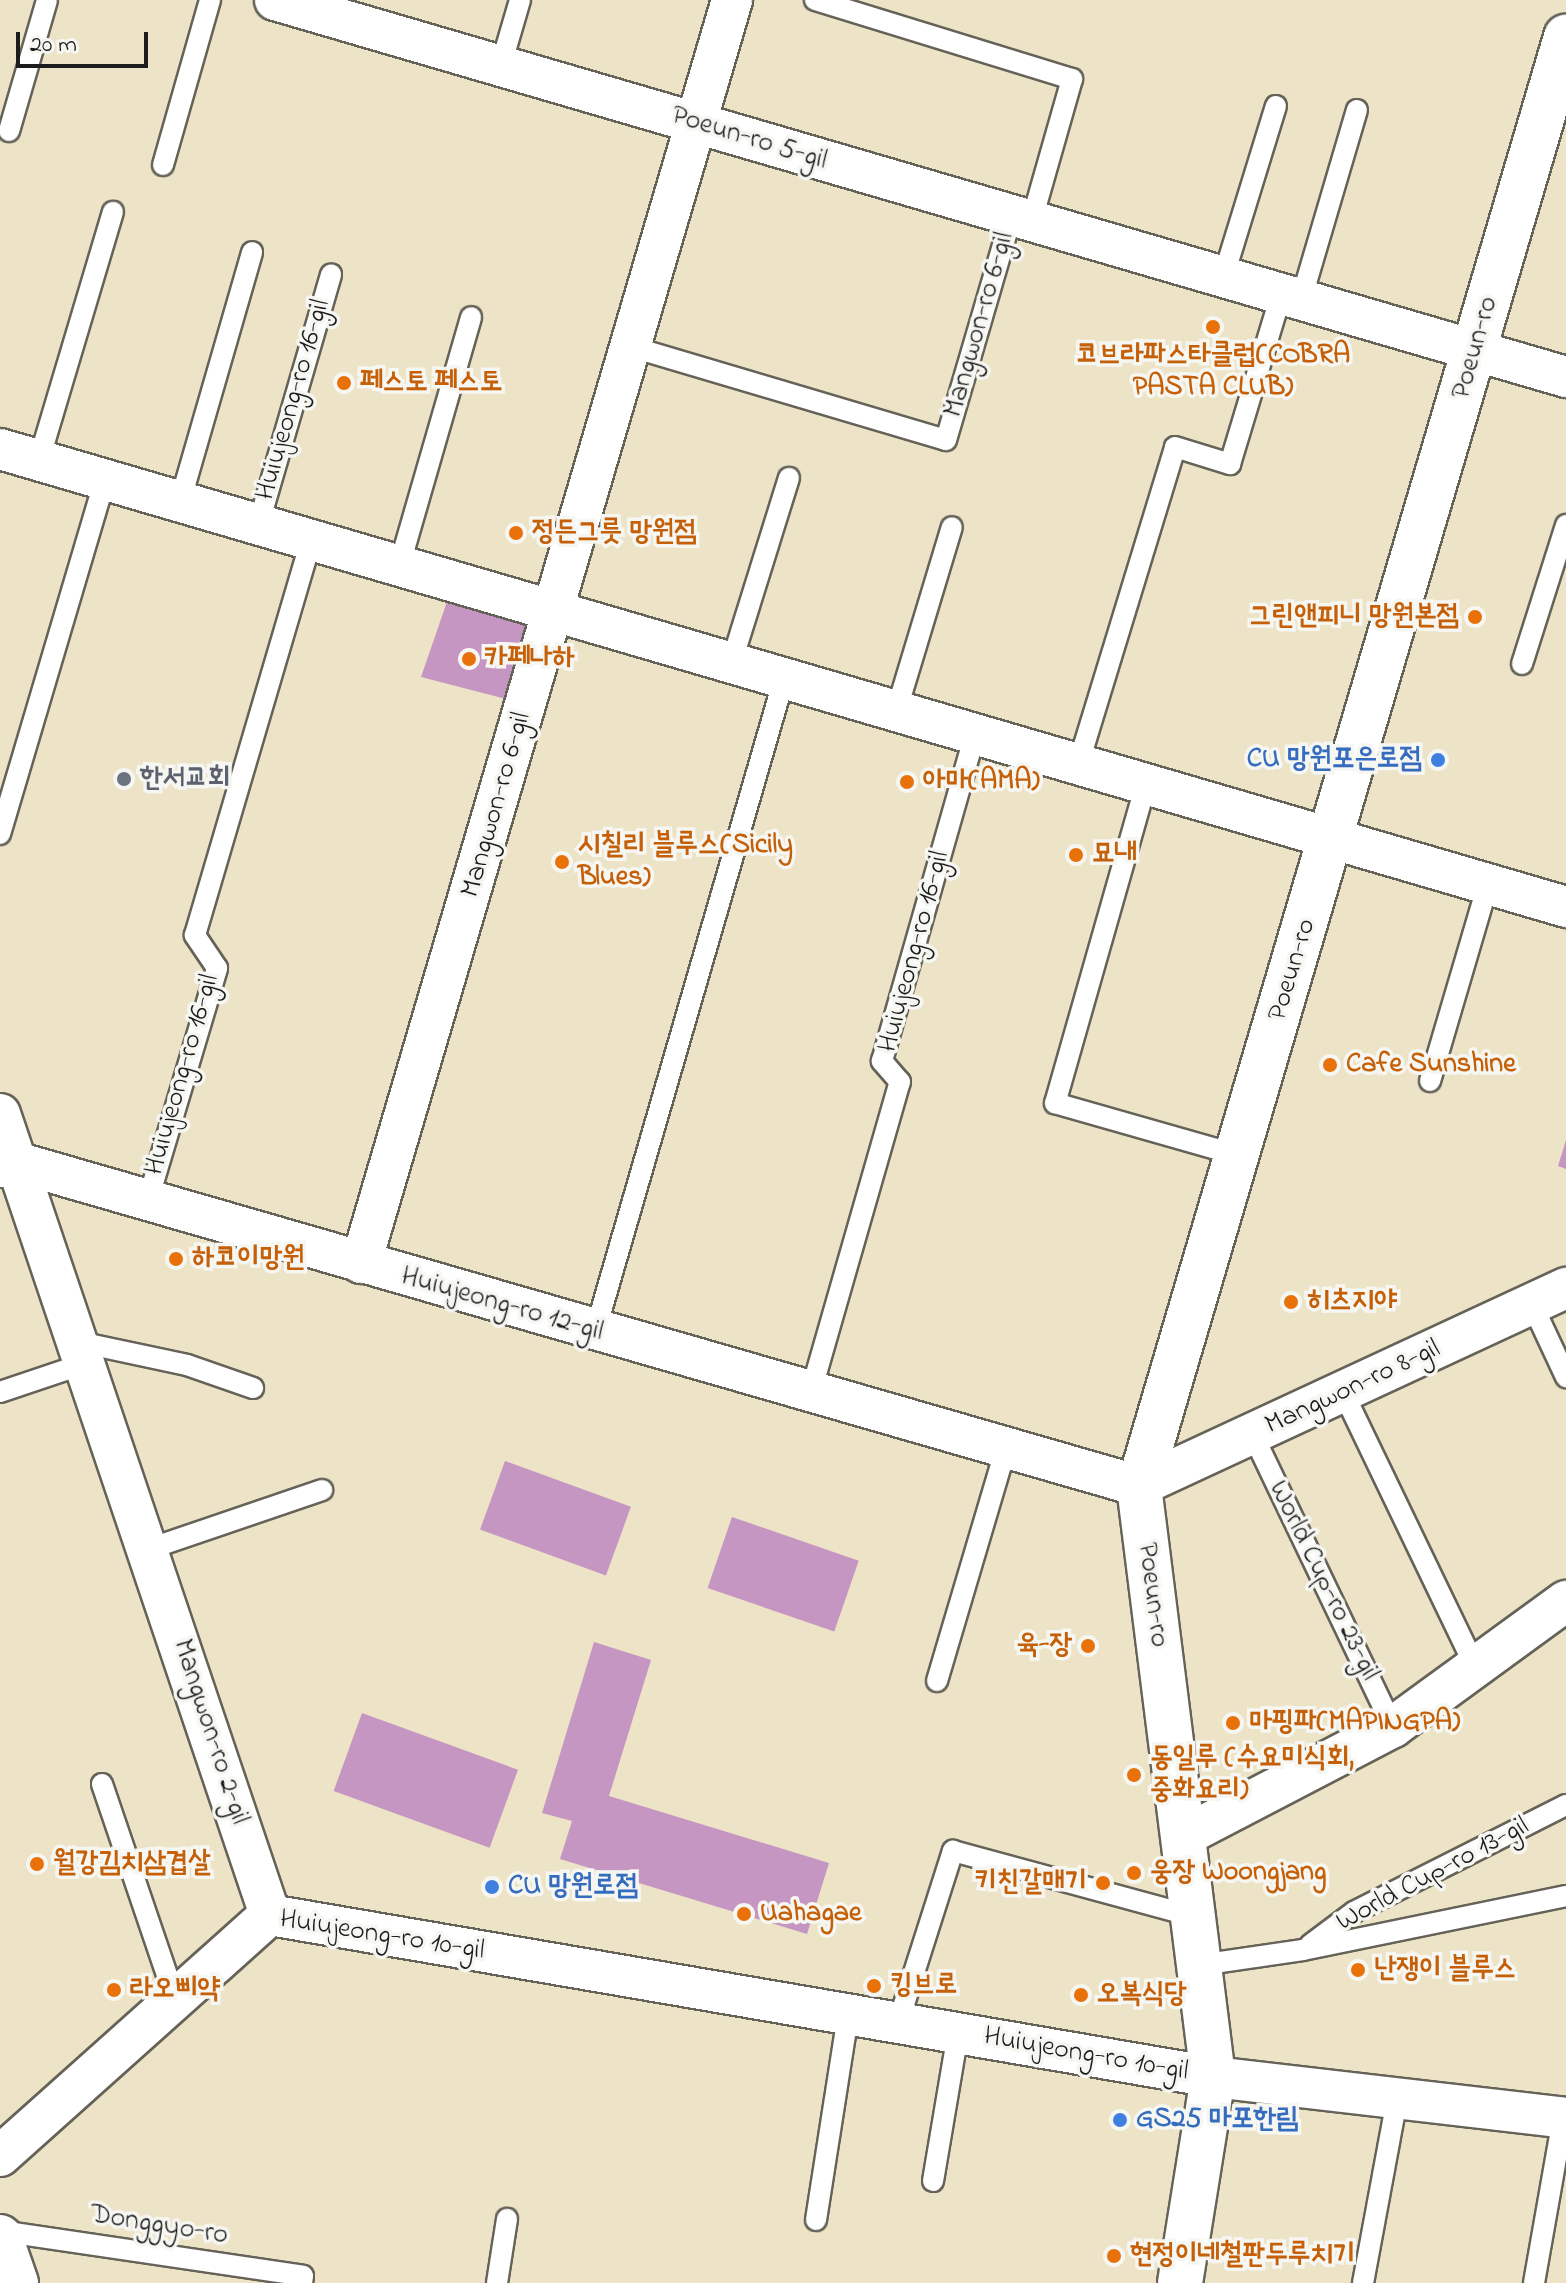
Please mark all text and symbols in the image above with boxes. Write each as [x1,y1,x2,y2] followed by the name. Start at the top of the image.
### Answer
[20,16,152,66] scale bar
[30,28,77,63] text: 20 m
[667,99,831,179] street label: Poeun-ro 5-gil
[938,229,1022,421] street label: Mangwon-ro 6-gil
[1445,293,1507,403] street label: Poeun-ro
[249,296,339,504] street label: Huiujeong-ro 16-gil
[1204,318,1222,336] marker: 코브라파스타클럽(COBRA PASTA CLUB)
[1076,339,1350,405] place label: 코브라파스타클럽(COBRA PASTA CLUB)
[360,366,502,400] place label: 페스토 페스토
[335,374,353,392] marker: 페스토 페스토
[532,516,697,550] place label: 정든그릇 망원점
[507,524,525,542] marker: 정든그릇 망원점
[1249,600,1459,634] place label: 그린앤피니 망원본점
[1466,608,1484,626] marker: 그린앤피니 망원본점
[485,642,575,676] place label: 카페나하
[460,650,478,668] marker: 카페나하
[455,709,539,901] street label: Mangwon-ro 6-gil
[1247,743,1422,777] place label: CU 망원포은로점
[1429,751,1447,769] marker: CU 망원포은로점
[140,762,230,796] place label: 한서교회
[923,765,1040,799] place label: 아마(AMA)
[115,770,133,788] marker: 한서교회
[898,773,916,791] marker: 아마(AMA)
[578,829,793,895] place label: 시칠리 블루스(Sicily Blues)
[1092,838,1137,872] place label: 묘내
[1067,846,1085,864] marker: 묘내
[872,848,958,1056] street label: Huiujeong-ro 16-gil
[553,853,571,871] marker: 시칠리 블루스(Sicily Blues)
[1262,915,1324,1025] street label: Poeun-ro
[138,971,228,1179] street label: Huiujeong-ro 16-gil
[1346,1048,1516,1082] place label: Cafe Sunshine
[1321,1056,1339,1074] marker: Cafe Sunshine
[192,1242,305,1276] place label: 하코이망원
[167,1250,185,1268] marker: 하코이망원
[397,1260,607,1350] street label: Huiujeong-ro 12-gil
[1307,1285,1397,1319] place label: 히츠지야
[1282,1293,1300,1311] marker: 히츠지야
[1260,1333,1446,1443] street label: Mangwon-ro 8-gil
[1260,1476,1386,1686] street label: World Cup-ro 23-gil
[1129,1541,1175,1649] street label: Poeun-ro
[1016,1629,1072,1663] place label: 육-장
[164,1635,256,1829] street label: Mangwon-ro 2-gil
[1079,1637,1097,1655] marker: 육-장
[1249,1706,1460,1740] place label: 마핑파(MAPINGPA)
[1224,1714,1242,1732] marker: 마핑파(MAPINGPA)
[1150,1742,1354,1808] place label: 동일루 (수요미식회, 중화요리)
[1125,1766,1143,1784] marker: 동일루 (수요미식회, 중화요리)
[1331,1810,1535,1940] street label: World Cup-ro 13-gil
[53,1847,211,1881] place label: 월강김치삼겹살
[28,1855,46,1873] marker: 월강김치삼겹살
[1150,1856,1326,1890] place label: 웅장 Woongjang
[1125,1864,1143,1882] marker: 웅장 Woongjang
[974,1866,1087,1900] place label: 키친갈매기
[508,1870,638,1904] place label: CU 망원로점
[1094,1874,1112,1892] marker: 키친갈매기
[483,1878,501,1896] marker: CU 망원로점
[760,1897,861,1931] place label: Uahagae
[277,1903,487,1969] street label: Huiujeong-ro 10-gil
[735,1905,753,1923] marker: Uahagae
[1374,1953,1516,1987] place label: 난쟁이 블루스
[1349,1961,1367,1979] marker: 난쟁이 블루스
[890,1969,958,2003] place label: 킹브로
[130,1973,220,2007] place label: 라오삐약
[865,1977,883,1995] marker: 킹브로
[1097,1978,1187,2012] place label: 오복식당
[105,1981,123,1999] marker: 라오삐약
[1072,1986,1090,2004] marker: 오복식당
[981,2020,1191,2090] street label: Huiujeong-ro 10-gil
[1136,2103,1299,2137] place label: GS25 마포한림
[1111,2111,1129,2129] marker: GS25 마포한림
[88,2199,230,2253] street label: Donggyo-ro
[1130,2239,1355,2273] place label: 현정이네철판두루치기
[1105,2247,1123,2265] marker: 현정이네철판두루치기

